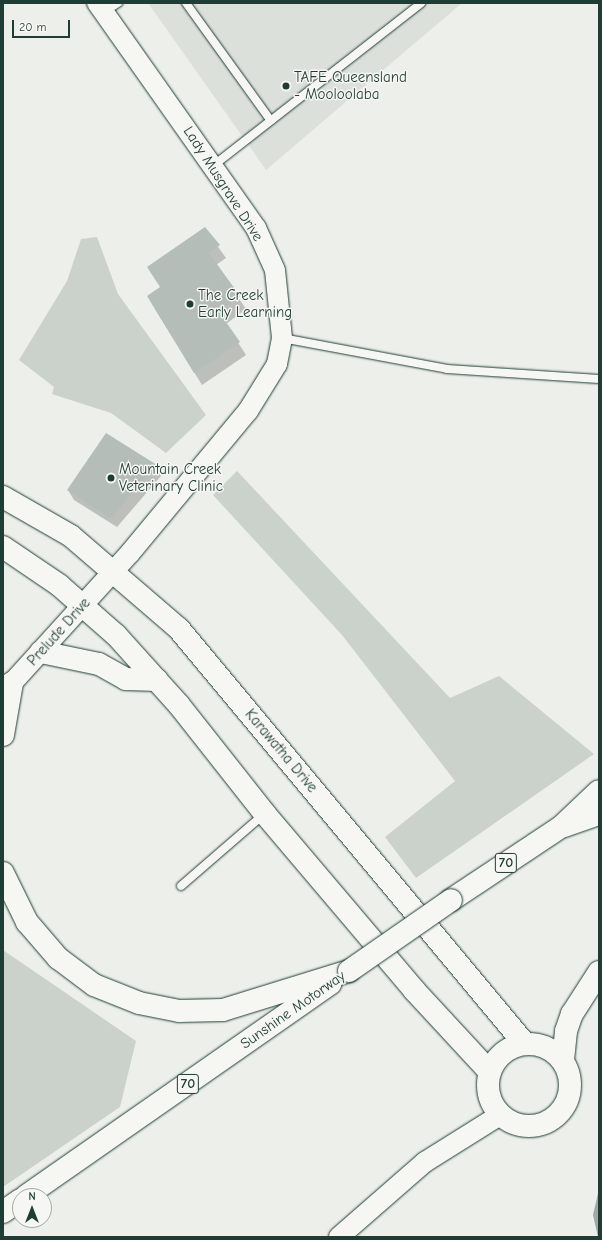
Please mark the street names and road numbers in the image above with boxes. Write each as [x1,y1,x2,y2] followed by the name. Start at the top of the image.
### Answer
[179,123,267,245] street label: Lady Musgrave Drive
[24,594,94,670] street label: Prelude Drive
[241,706,321,796] street label: Karawatha Drive
[494,851,518,875] road number: 70
[237,967,349,1053] street label: Sunshine Motorway
[176,1072,200,1096] road number: 70

